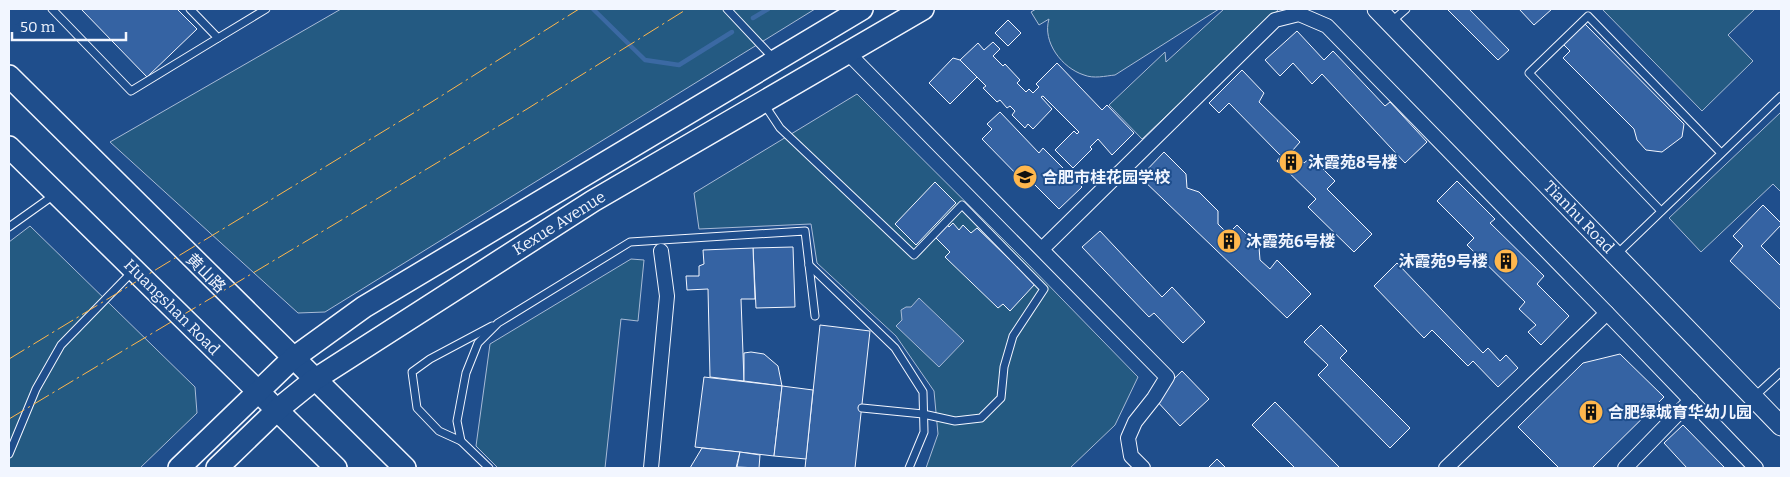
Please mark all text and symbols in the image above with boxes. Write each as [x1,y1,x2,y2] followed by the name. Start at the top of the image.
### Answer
[12,10,126,42] scale bar
[20,18,56,36] text: 50 m
[1278,149,1304,175] building icon: 沐霞苑8号楼
[1308,153,1398,172] place label: 沐霞苑8号楼
[1012,164,1038,190] school or university icon: 合肥市桂花园学校
[1042,168,1171,187] place label: 合肥市桂花园学校
[1540,177,1619,257] street label: Tianhu Road
[509,187,609,259] street label: Kexue Avenue
[1216,228,1242,254] building icon: 沐霞苑6号楼
[1246,232,1335,251] place label: 沐霞苑6号楼
[1493,248,1519,274] building icon: 沐霞苑9号楼
[182,249,230,297] street label: 黄山路
[1399,252,1488,271] place label: 沐霞苑9号楼
[120,255,224,359] street label: Huangshan Road
[1578,399,1604,425] building icon: 合肥绿城育华幼儿园
[1608,403,1752,422] place label: 合肥绿城育华幼儿园

